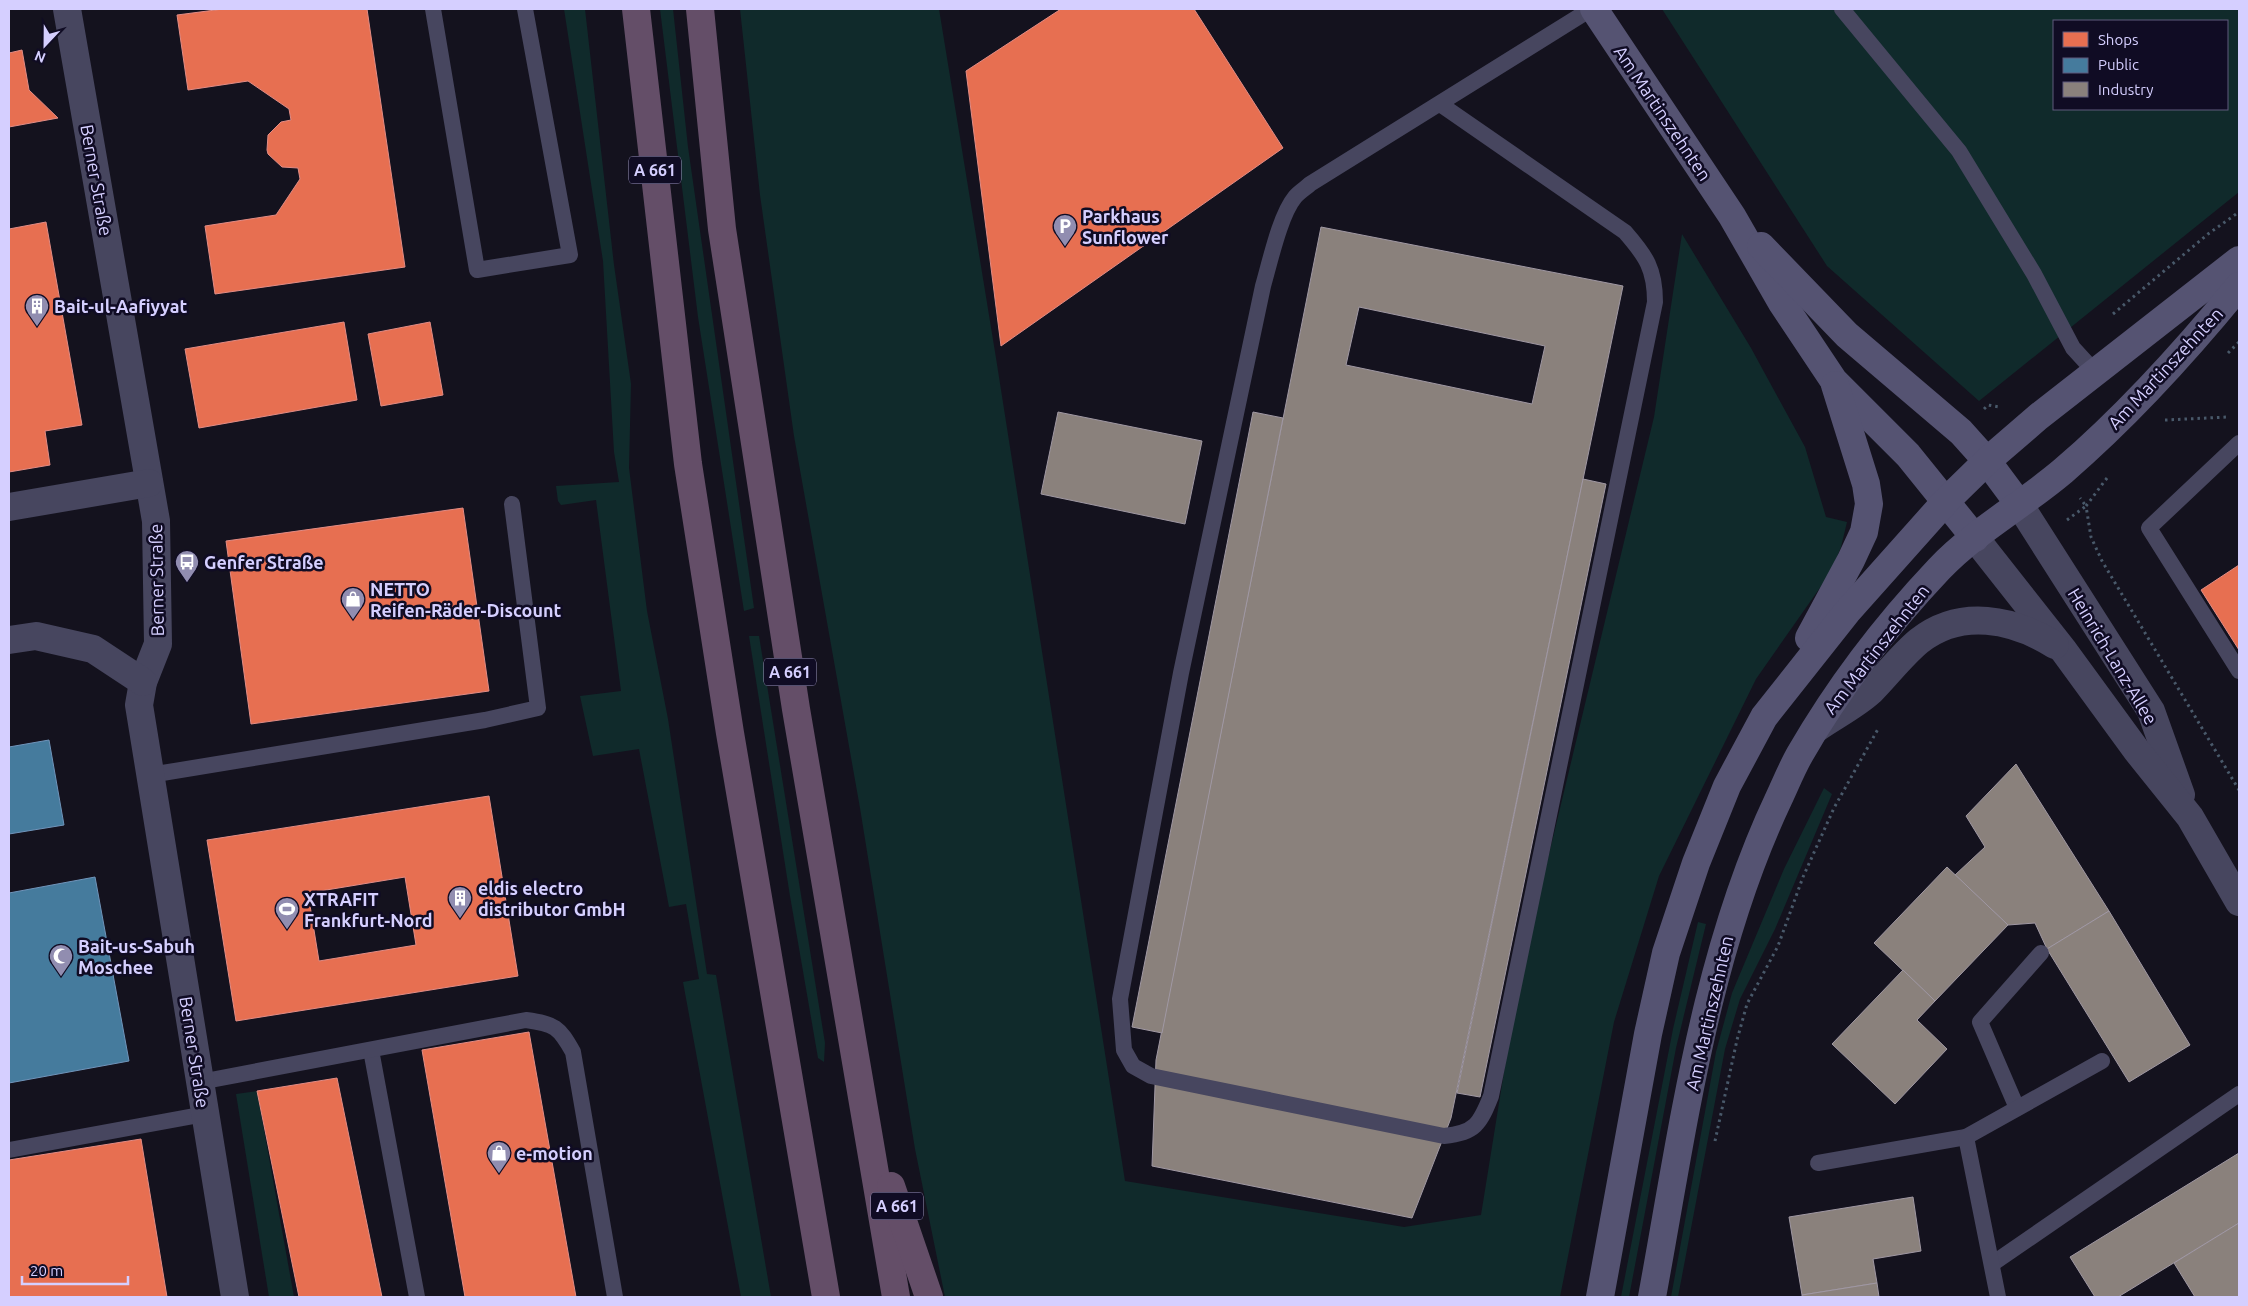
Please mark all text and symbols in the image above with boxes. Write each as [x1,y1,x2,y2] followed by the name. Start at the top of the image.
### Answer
[20,20,70,70] north arrow
[2053,20,2228,110] legend
[2098,31,2139,48] text: Shops
[1610,42,1716,184] street label: Am Martinszehnten
[32,48,48,66] text: N
[2098,56,2139,73] text: Public
[2098,81,2153,98] text: Industry
[77,123,117,237] street label: Berner Straße
[629,156,681,184] road number: A 661
[1082,206,1169,247] place label: Parkhaus Sunflower
[1052,213,1078,247] parking icon: Parkhaus Sunflower
[24,293,50,327] building icon: Bait-ul-Aafiyyat
[54,296,187,316] place label: Bait-ul-Aafiyyat
[2104,303,2226,433] street label: Am Martinszehnten
[145,523,167,637] street label: Berner Straße
[174,549,200,583] bus stop icon: Genfer Straße
[204,552,324,572] place label: Genfer Straße
[370,579,561,620] place label: NETTO Reifen-Räder-Discount
[1819,580,1933,718] street label: Am Martinszehnten
[2064,584,2162,728] street label: Heinrich-Lanz-Allee
[340,586,366,620] shop icon: NETTO Reifen-Räder-Discount
[764,659,816,686] road number: A 661
[478,878,626,919] place label: eldis electro distributor GmbH
[447,885,473,919] building icon: eldis electro distributor GmbH
[304,889,432,930] place label: XTRAFIT Frankfurt-Nord
[274,896,300,930] sports icon: XTRAFIT Frankfurt-Nord
[1681,934,1737,1092] street label: Am Martinszehnten
[78,936,195,977] place label: Bait-us-Sabuh Moschee
[48,943,74,977] mosque icon: Bait-us-Sabuh Moschee
[176,995,214,1109] street label: Berner Straße
[486,1140,512,1174] shop icon: e-motion
[516,1143,593,1163] place label: e-motion
[871,1192,923,1220] road number: A 661
[22,1254,129,1286] scale bar
[30,1262,63,1279] text: 20 m

